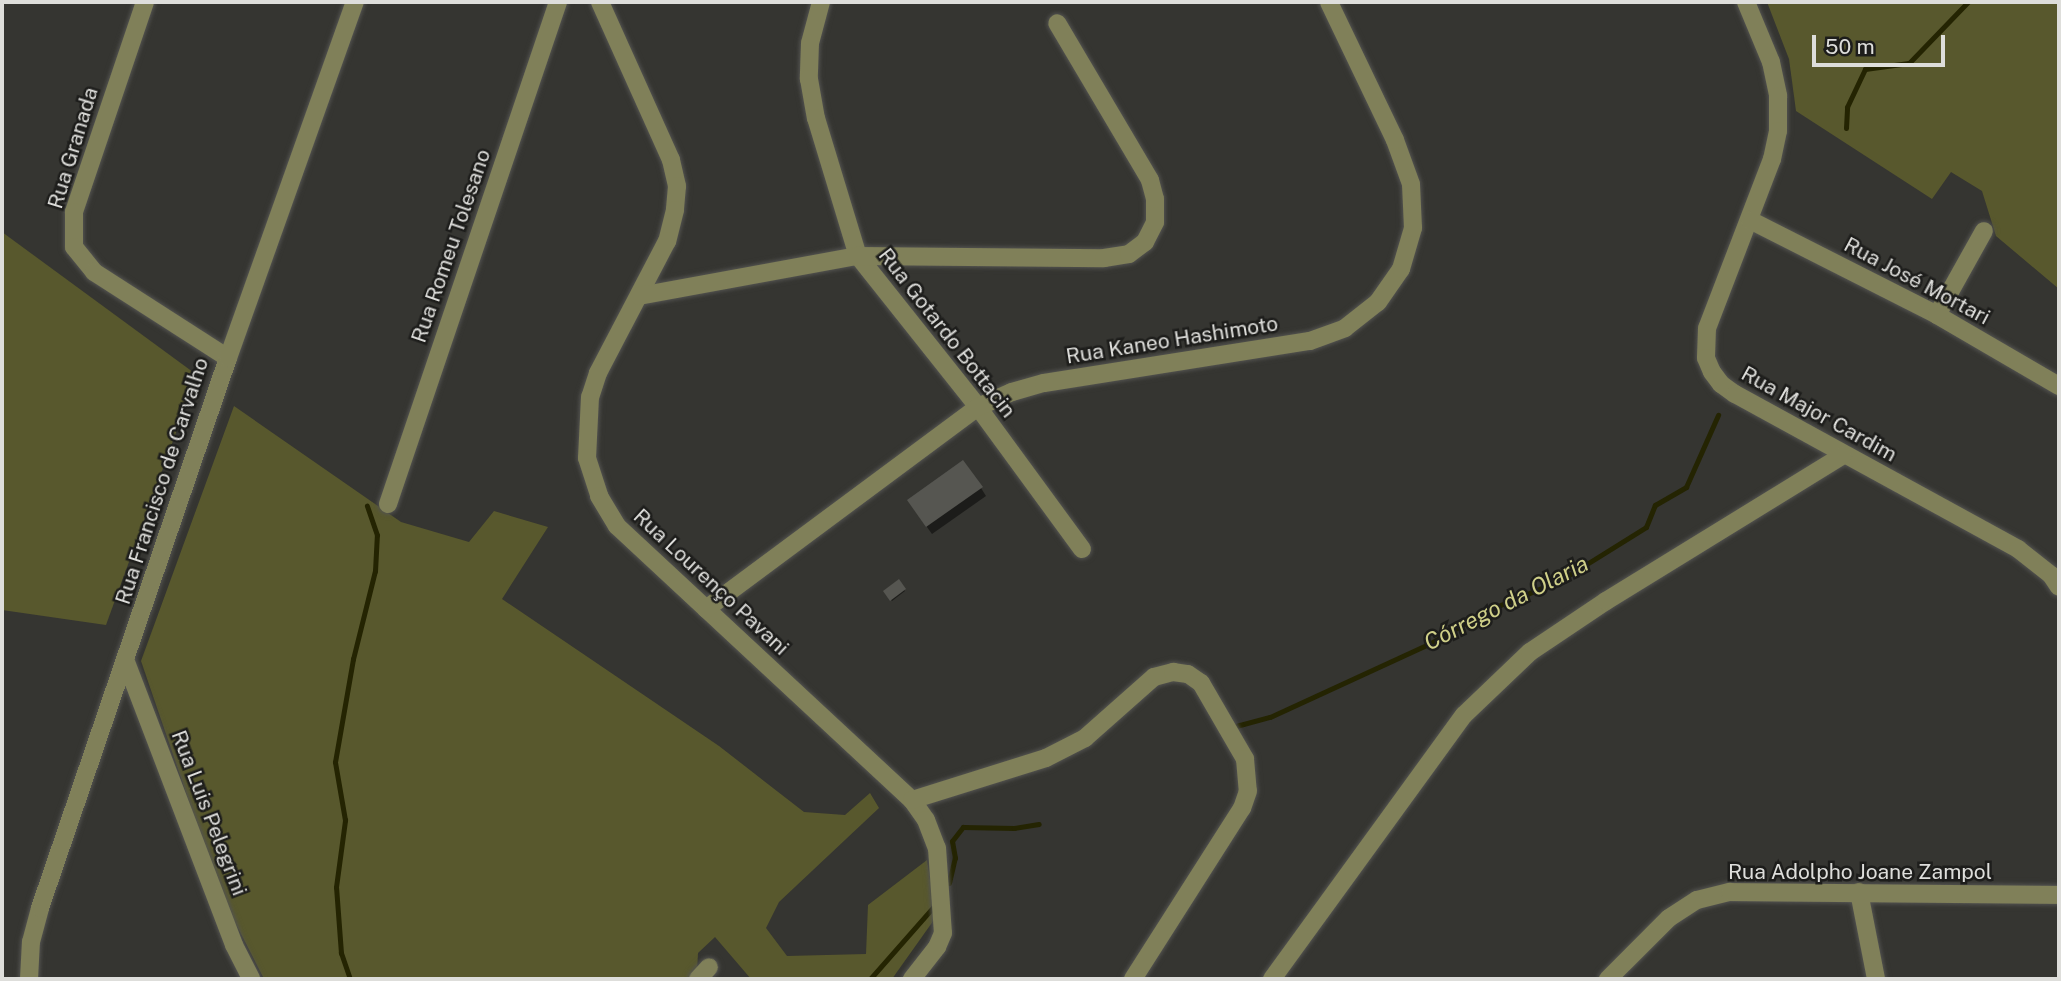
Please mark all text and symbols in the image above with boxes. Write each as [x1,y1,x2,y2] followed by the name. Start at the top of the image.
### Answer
[1816,21,1949,65] scale bar
[1825,34,1875,59] text: 50 m
[43,84,103,212] street label: Rua Granada
[406,146,496,346] street label: Rua Romeu Tolesano
[1840,232,1994,330] street label: Rua José Mortari
[873,243,1021,423] street label: Rua Gotardo Bottacin
[1064,311,1280,369] street label: Rua Kaneo Hashimoto
[110,354,214,608] street label: Rua Francisco de Carvalho
[1737,361,1901,467] street label: Rua Major Cardim
[628,504,794,660] street label: Rua Lourenço Pavani
[1419,550,1593,656] water label: Córrego da Olaria
[166,727,252,899] street label: Rua Luis Pelegrini
[1728,859,1992,885] street label: Rua Adolpho Joane Zampol

